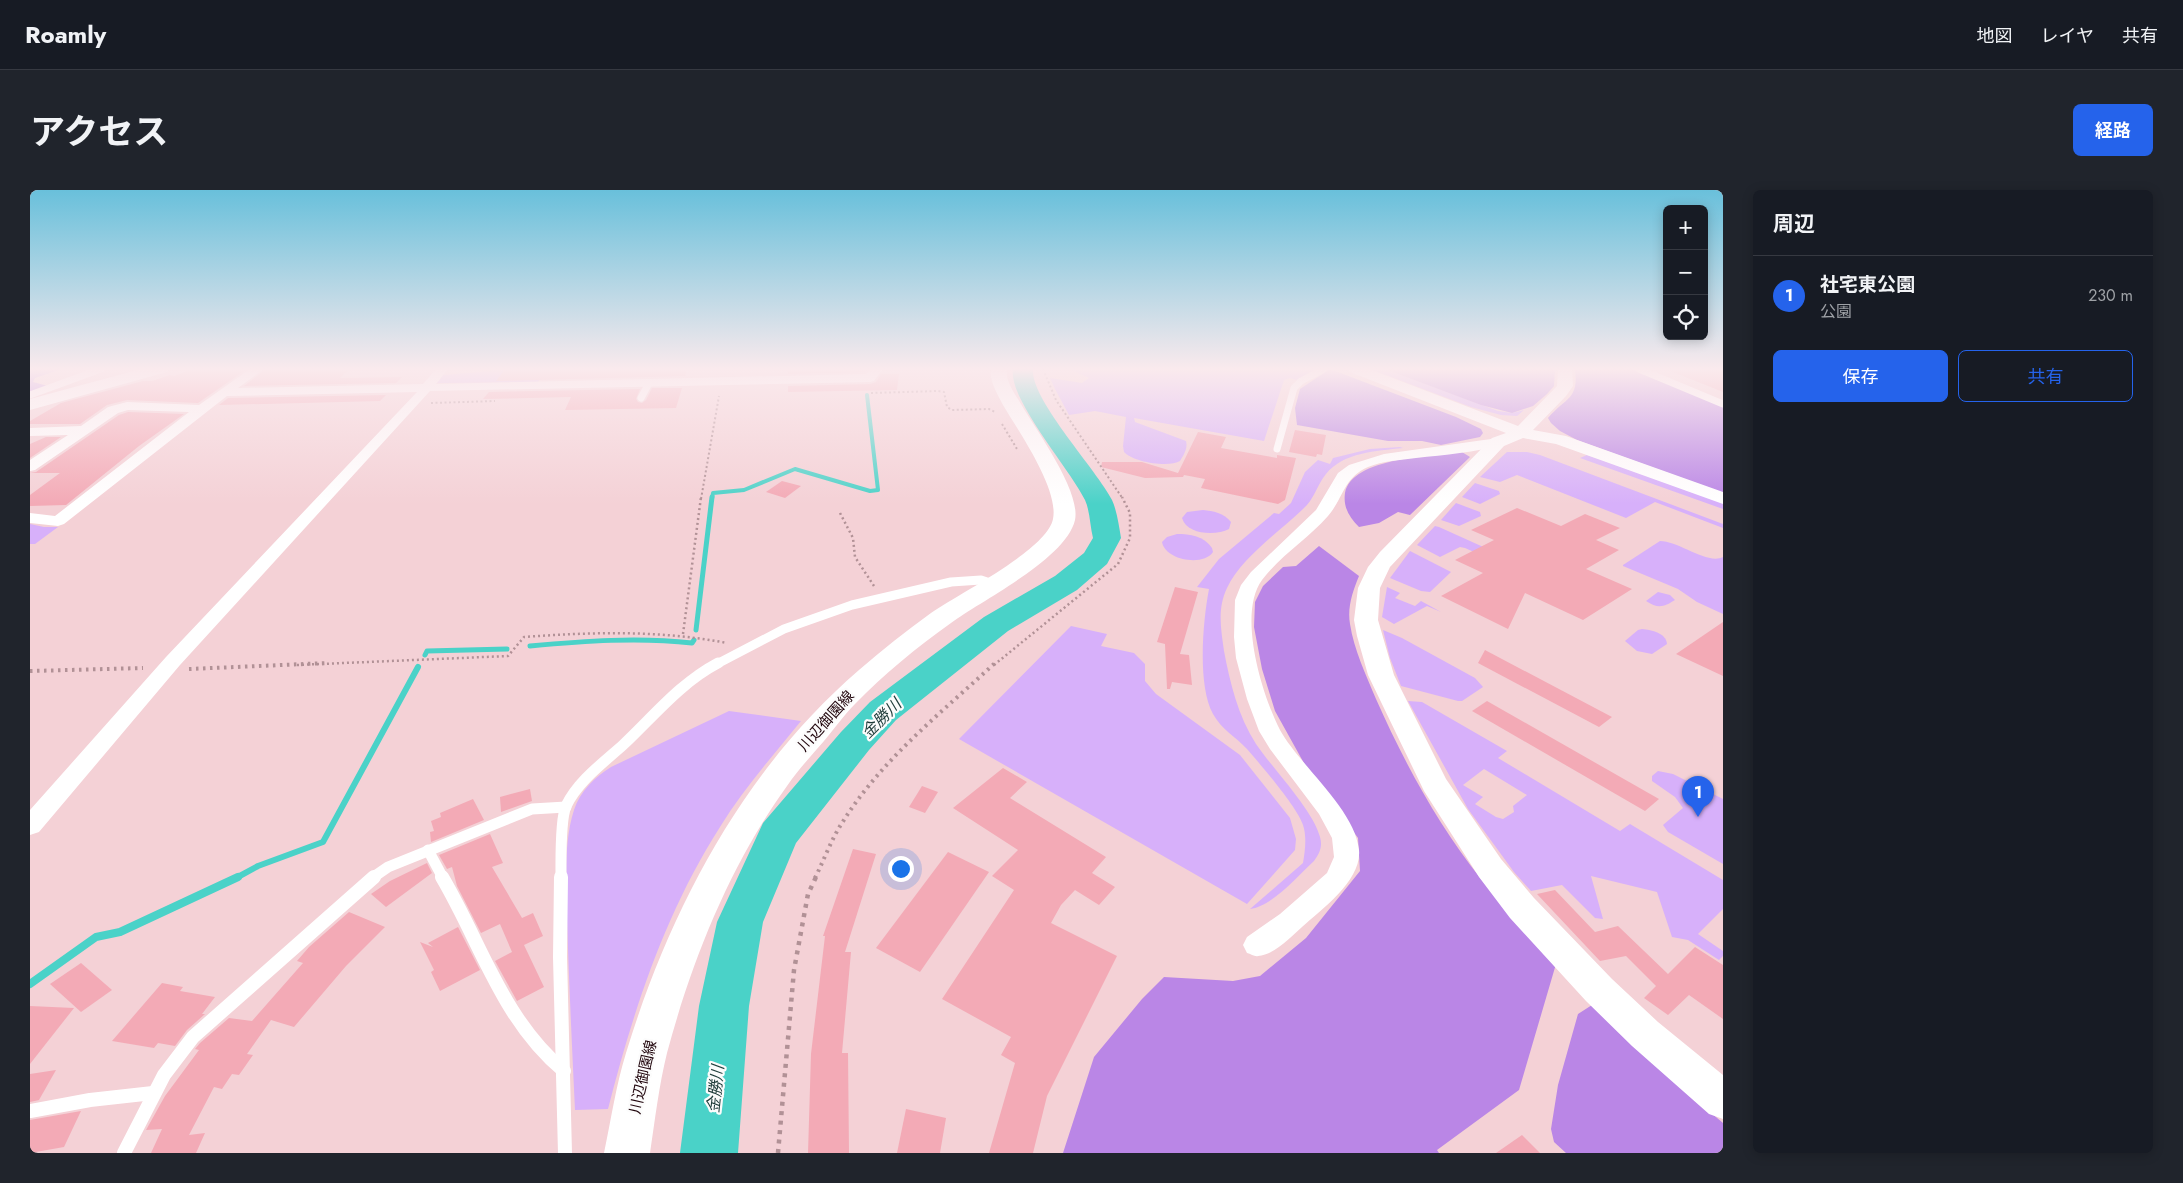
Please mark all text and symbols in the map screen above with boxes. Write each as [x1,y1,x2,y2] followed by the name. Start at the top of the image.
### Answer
[25,17,106,52] text: Roamly
[1977,23,2013,49] text: 地図
[2041,23,2094,49] text: レイヤ
[2122,23,2158,49] text: 共有
[2073,104,2153,156] button: 経路
[30,107,168,157] text: アクセス
[1663,205,1708,340] map controls
[1663,205,1708,250] button: +
[1773,209,1815,239] text: 周辺
[1663,250,1708,295] button: −
[1820,271,1915,298] text: 社宅東公園
[1785,284,1793,307] text: 1
[2088,284,2133,307] text: 230 m
[1663,295,1708,340] button: locate
[1820,300,1852,323] text: 公園
[1773,350,1948,402] button: 保存
[1958,350,2133,402] button: 共有
[793,686,859,756] street label: 川辺御園線
[856,692,908,743] water label: 金勝川
[1682,776,1714,817] pin: 1
[888,856,914,882] your location
[624,1038,662,1116] street label: 川辺御園線
[702,1062,730,1114] water label: 金勝川

